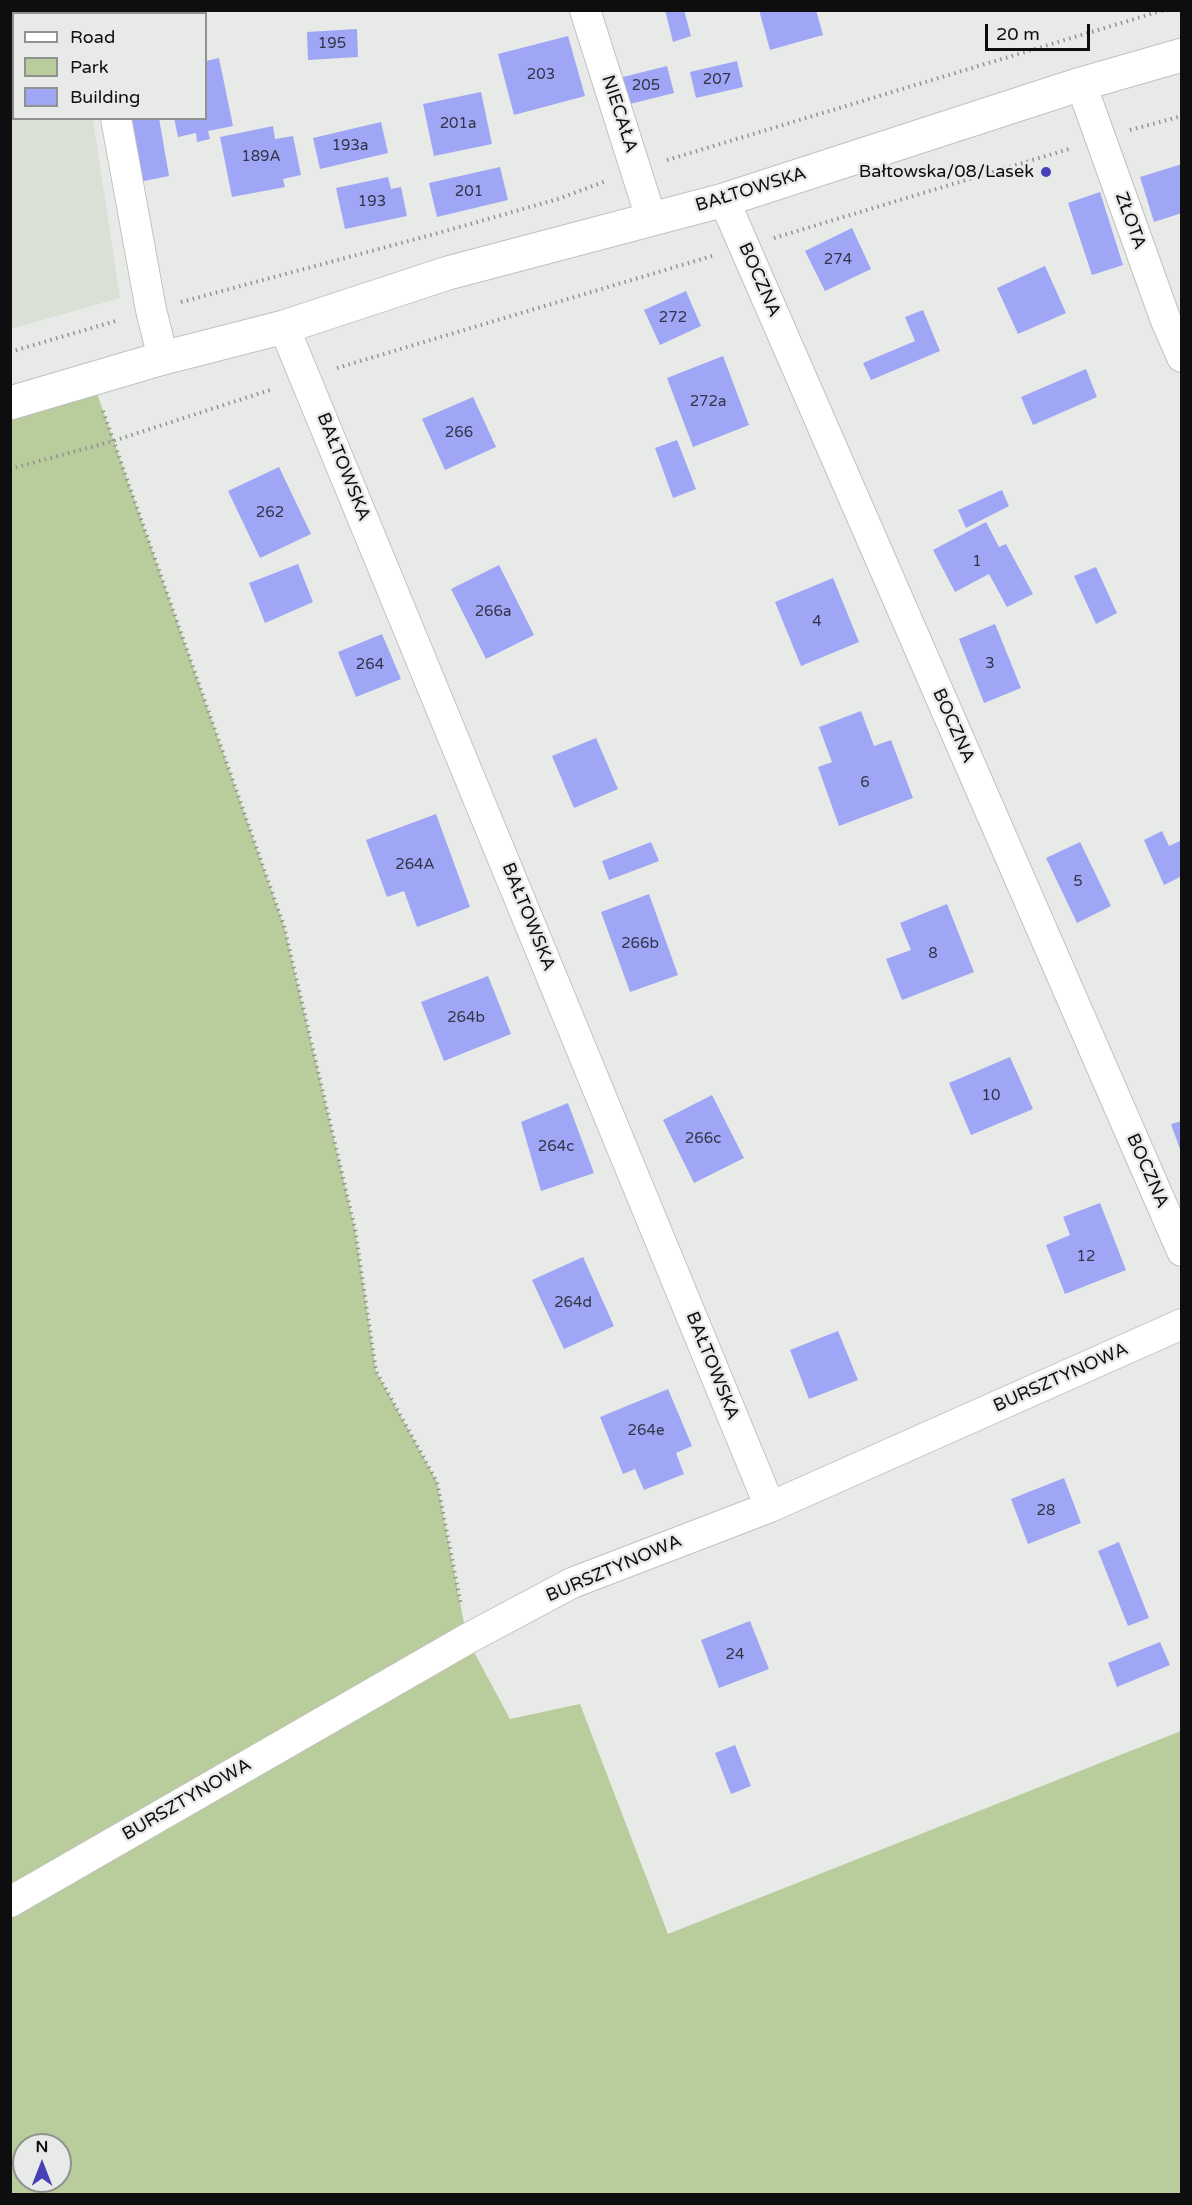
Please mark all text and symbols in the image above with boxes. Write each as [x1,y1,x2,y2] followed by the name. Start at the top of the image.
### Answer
[12,12,207,120] legend
[988,12,1093,50] scale bar
[996,23,1040,45] text: 20 m
[70,26,115,48] text: Road
[318,35,346,53] house number: 195
[70,56,108,78] text: Park
[527,66,555,84] house number: 203
[703,71,731,89] house number: 207
[596,72,642,156] street label: NIECAŁA
[632,77,660,95] house number: 205
[70,86,140,108] text: Building
[440,115,476,133] house number: 201a
[332,137,368,155] house number: 193a
[241,148,281,166] house number: 189A
[859,161,1034,183] place label: Bałtowska/08/Lasek
[693,163,809,217] street label: BAŁTOWSKA
[1039,165,1053,179] marker: Bałtowska/08/Lasek
[455,183,483,201] house number: 201
[1110,189,1150,253] street label: ZŁOTA
[358,193,386,211] house number: 193
[733,240,785,320] street label: BOCZNA
[824,251,852,269] house number: 274
[659,309,687,327] house number: 272
[690,393,726,411] house number: 272a
[312,410,374,524] street label: BAŁTOWSKA
[445,424,473,442] house number: 266
[256,504,284,522] house number: 262
[972,553,982,571] house number: 1
[475,603,511,621] house number: 266a
[812,613,822,631] house number: 4
[985,655,995,673] house number: 3
[356,656,384,674] house number: 264
[927,686,979,766] street label: BOCZNA
[860,774,870,792] house number: 6
[395,856,435,874] house number: 264A
[497,860,559,974] street label: BAŁTOWSKA
[1073,873,1083,891] house number: 5
[621,935,659,953] house number: 266b
[928,945,938,963] house number: 8
[447,1009,485,1027] house number: 264b
[982,1087,1000,1105] house number: 10
[685,1130,721,1148] house number: 266c
[1121,1131,1173,1211] street label: BOCZNA
[538,1138,574,1156] house number: 264c
[1077,1248,1095,1266] house number: 12
[554,1294,592,1312] house number: 264d
[681,1309,743,1423] street label: BAŁTOWSKA
[990,1339,1132,1417] street label: BURSZTYNOWA
[628,1422,664,1440] house number: 264e
[1037,1502,1055,1520] house number: 28
[543,1531,685,1607] street label: BURSZTYNOWA
[726,1646,744,1664] house number: 24
[119,1754,255,1846] street label: BURSZTYNOWA
[12,2133,72,2193] north arrow
[36,2137,48,2157] text: N

